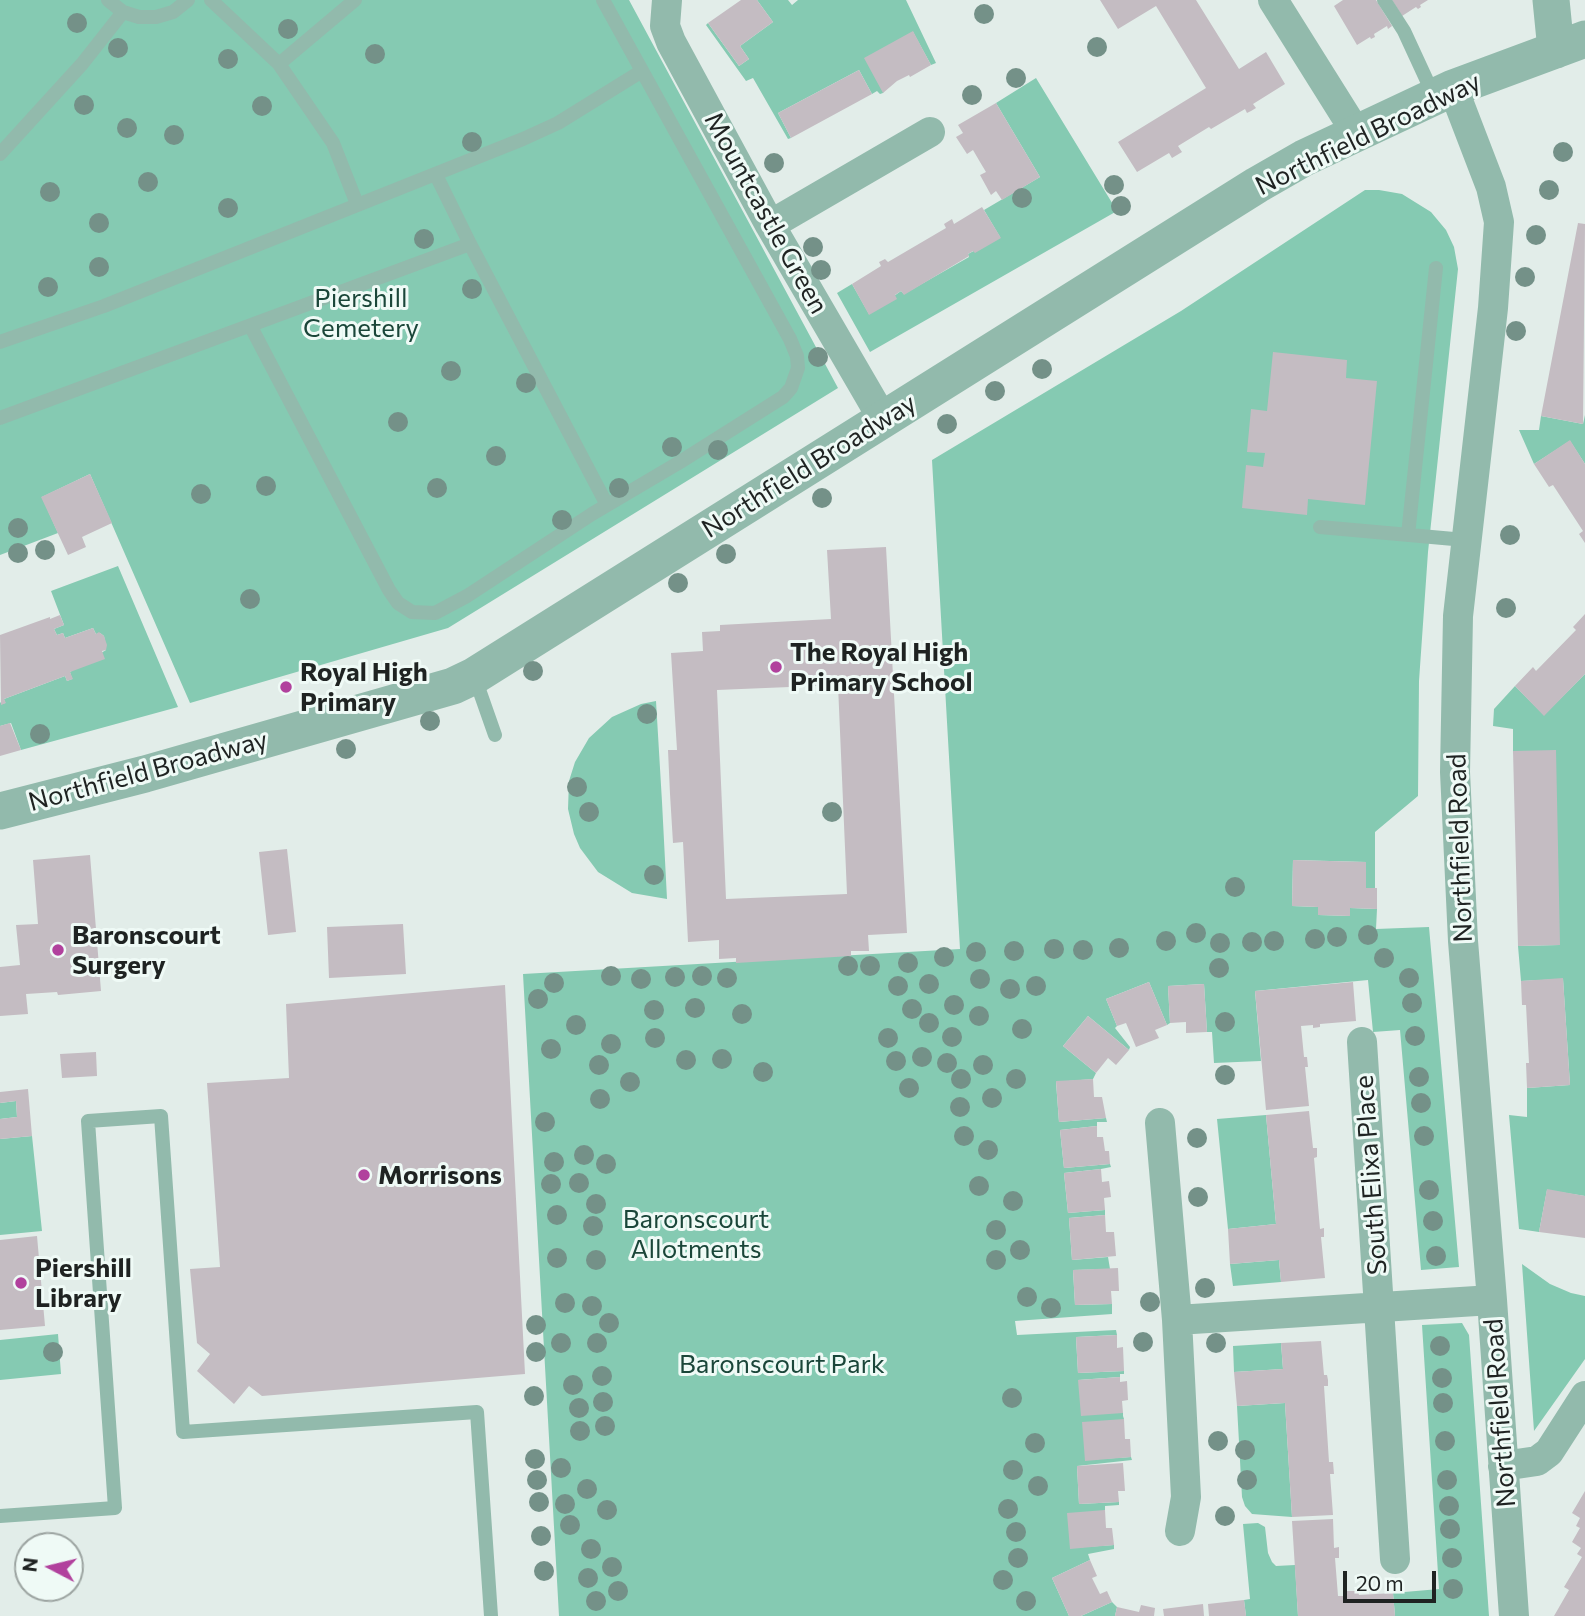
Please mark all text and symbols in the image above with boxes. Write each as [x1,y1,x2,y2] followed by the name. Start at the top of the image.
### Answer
[1250,66,1486,202] street label: Northfield Broadway
[698,107,834,319] street label: Mountcastle Green
[303,282,419,344] park label: Piershill Cemetery
[696,387,922,545] street label: Northfield Broadway
[790,636,973,698] place label: The Royal High Primary School
[300,656,428,718] place label: Royal High Primary
[768,659,784,675] marker: The Royal High Primary School
[278,679,294,695] marker: Royal High Primary
[25,724,271,818] street label: Northfield Broadway
[1441,753,1479,943] street label: Northfield Road
[72,919,221,981] place label: Baronscourt Surgery
[50,942,66,958] marker: Baronscourt Surgery
[1348,1074,1394,1276] street label: South Elixa Place
[378,1159,502,1191] place label: Morrisons
[356,1167,372,1183] marker: Morrisons
[623,1203,769,1264] park label: Baronscourt Allotments
[35,1252,132,1314] place label: Piershill Library
[13,1275,29,1291] marker: Piershill Library
[1478,1318,1522,1508] street label: Northfield Road
[679,1348,885,1380] park label: Baronscourt Park
[14,1532,84,1602] north arrow
[17,1556,42,1573] text: N
[1347,1556,1440,1600] scale bar
[1356,1570,1404,1595] text: 20 m

